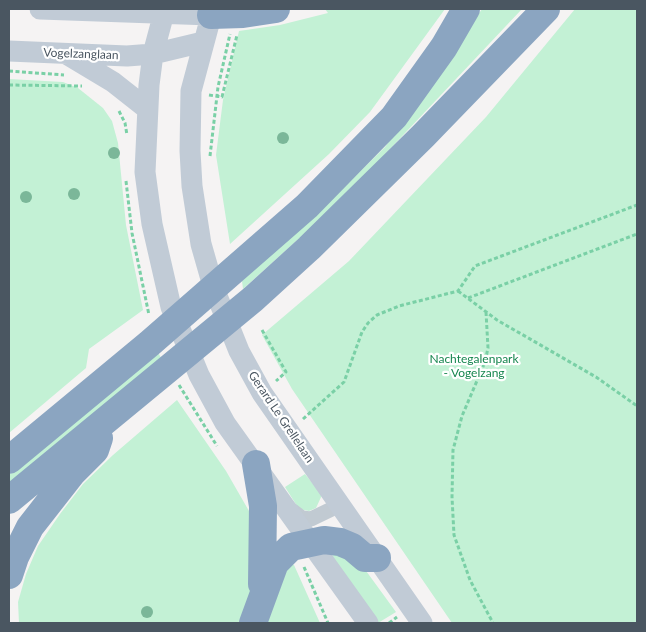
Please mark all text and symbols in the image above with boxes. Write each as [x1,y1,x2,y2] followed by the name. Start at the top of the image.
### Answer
[43,45,119,63] street label: Vogelzanglaan
[429,352,519,380] park label: Nachtegalenpark - Vogelzang
[245,369,317,465] street label: Gerard Le Grellelaan

